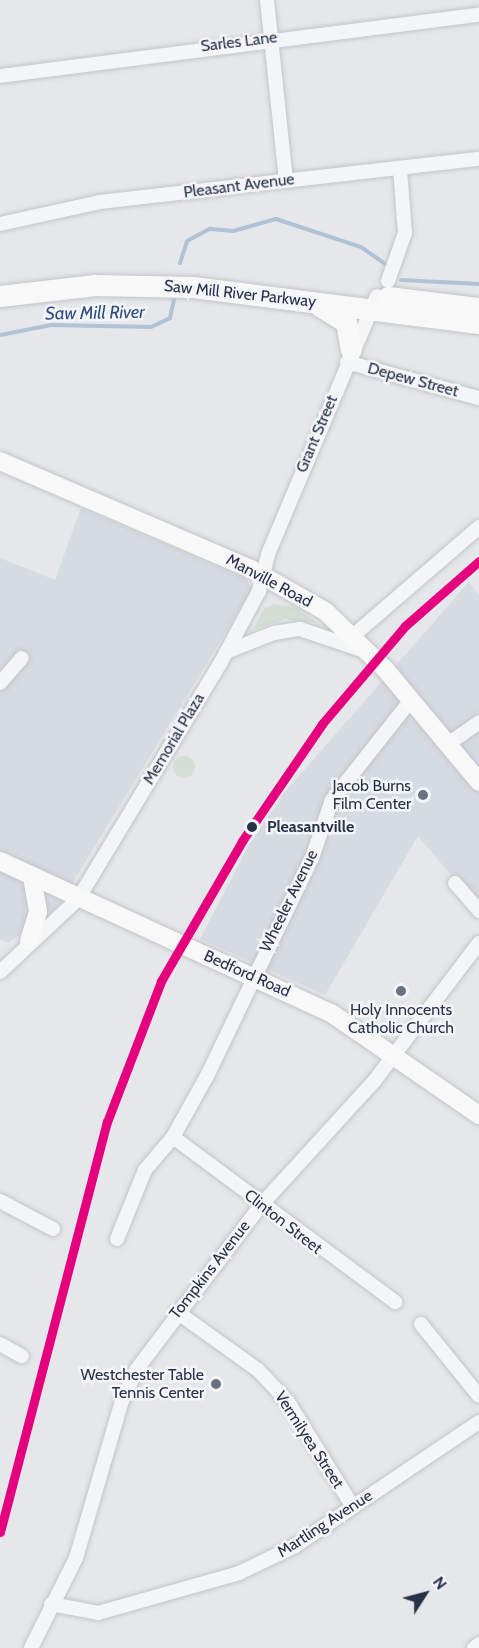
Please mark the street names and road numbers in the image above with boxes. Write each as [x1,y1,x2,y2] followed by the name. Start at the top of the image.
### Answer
[200,28,278,56] street label: Sarles Lane
[183,170,295,202] street label: Pleasant Avenue
[163,276,317,312] street label: Saw Mill River Parkway
[366,359,460,401] street label: Depew Street
[292,392,342,476] street label: Grant Street
[223,550,315,612] street label: Manville Road
[139,690,209,788] street label: Memorial Plaza
[256,847,322,955] street label: Wheeler Avenue
[201,946,293,1002] street label: Bedford Road
[240,1186,326,1258] street label: Clinton Street
[166,1217,254,1323] street label: Tompkins Avenue
[271,1388,347,1492] street label: Vermilyea Street
[274,1486,376,1562] street label: Martling Avenue

